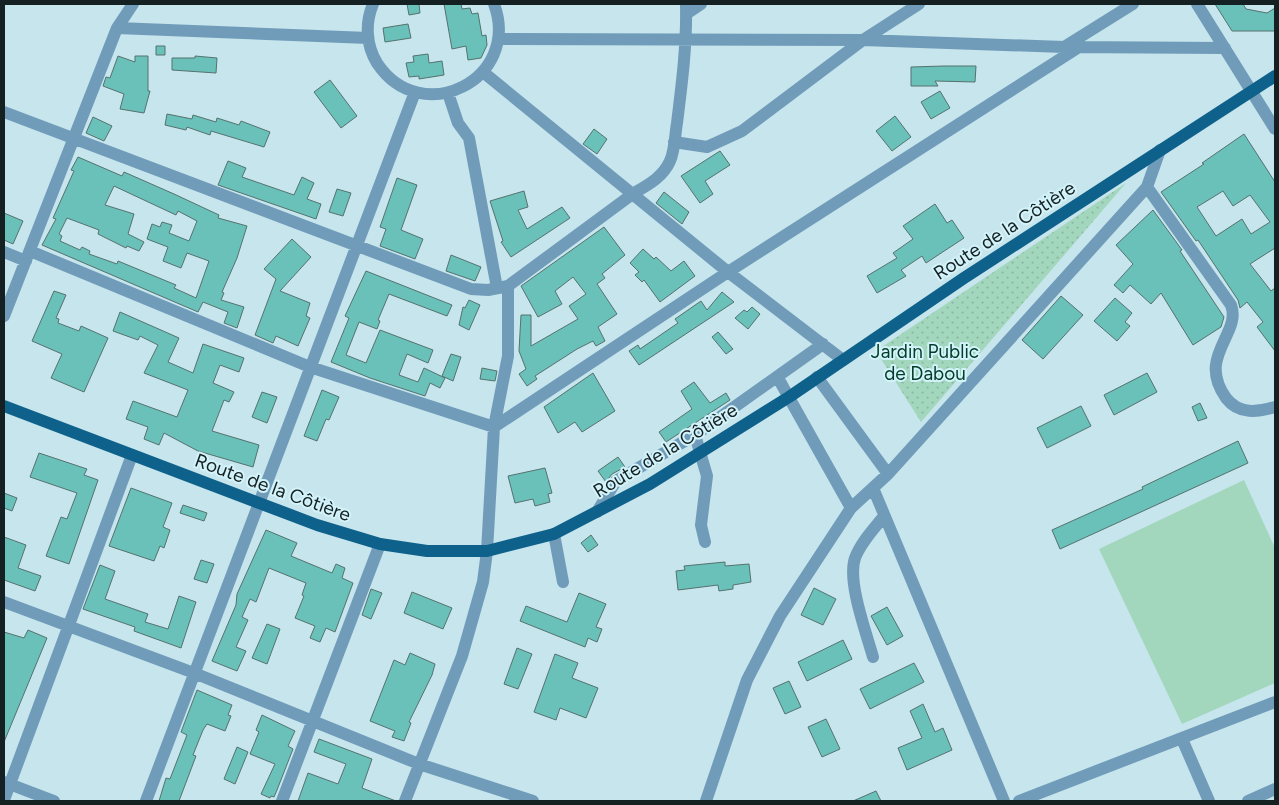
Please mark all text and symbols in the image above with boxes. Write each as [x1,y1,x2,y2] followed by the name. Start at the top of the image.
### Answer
[929,176,1079,285] street label: Route de la Côtière
[871,340,979,385] park label: Jardin Public de Dabou
[589,398,741,503] street label: Route de la Côtière
[192,449,354,526] street label: Route de la Côtière

